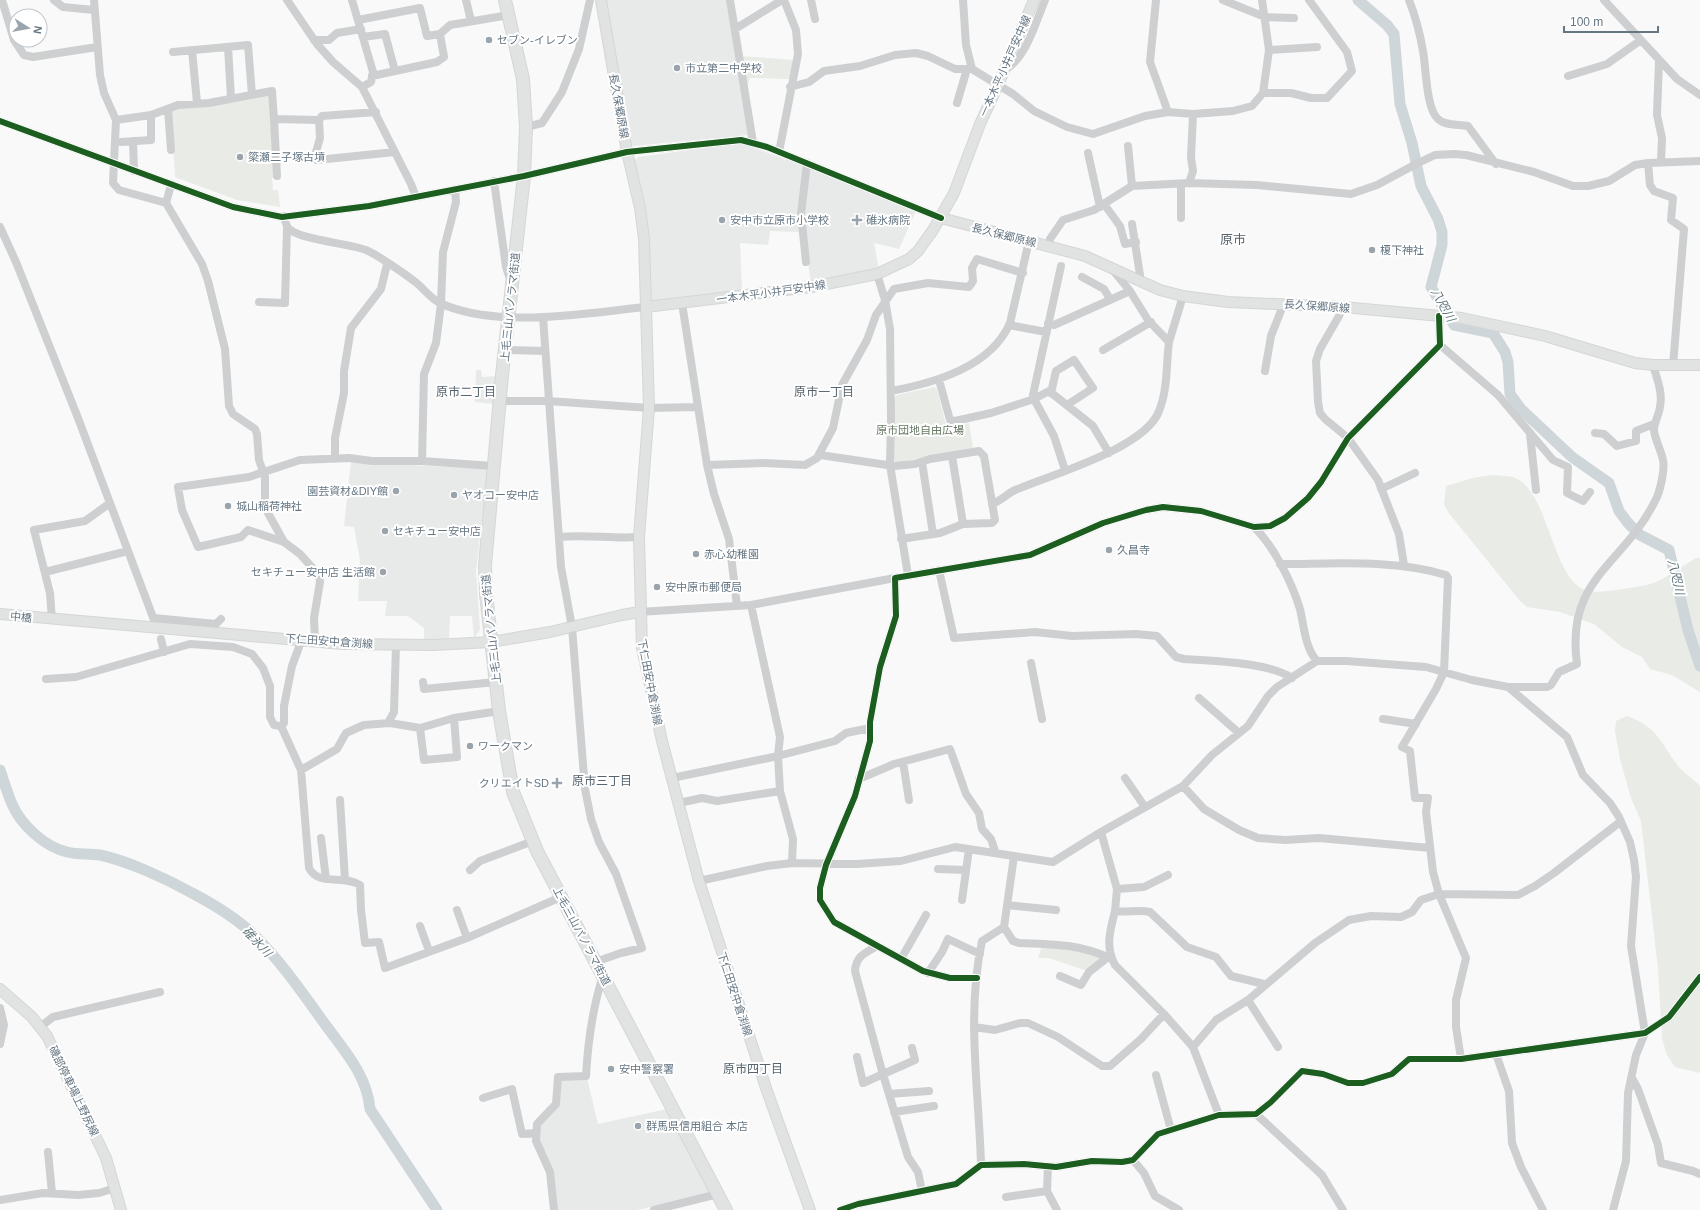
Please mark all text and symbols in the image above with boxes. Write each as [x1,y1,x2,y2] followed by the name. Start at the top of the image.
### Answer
[8,8,48,48] north arrow
[1564,8,1658,34] scale bar
[977,13,1033,119] street label: 一本木平小井戸安中線
[1570,15,1603,29] text: 100 m
[31,25,44,35] text: N
[497,34,578,46] place label: セブン-イレブン
[484,35,494,45] marker: セブン-イレブン
[685,62,762,74] place label: 市立第二中学校
[672,63,682,73] marker: 市立第二中学校
[607,72,631,140] street label: 長久保郷原線
[248,151,325,163] place label: 簗瀬二子塚古墳
[235,152,245,162] marker: 簗瀬二子塚古墳
[730,214,829,226] place label: 安中市立原市小学校
[851,214,863,226] marker: 碓氷病院
[866,214,910,226] place label: 碓氷病院
[717,215,727,225] marker: 安中市立原市小学校
[971,221,1037,249] street label: 長久保郷原線
[1220,232,1246,247] district label: 原市
[1380,244,1424,256] place label: 榎下神社
[1367,245,1377,255] marker: 榎下神社
[498,252,522,362] street label: 上毛三山パノラマ街道
[716,278,826,306] street label: 一本木平小井戸安中線
[1428,286,1459,326] water label: 八咫川
[1284,298,1350,314] street label: 長久保郷原線
[436,385,496,399] district label: 原市二丁目
[794,385,854,399] district label: 原市一丁目
[876,424,964,436] park label: 原市団地自由広場
[307,485,388,497] place label: 園芸資材&DIY館
[391,486,401,496] marker: 園芸資材&DIY館
[462,489,539,501] place label: ヤオコー安中店
[449,490,459,500] marker: ヤオコー安中店
[236,500,302,512] place label: 城山稲荷神社
[223,501,233,511] marker: 城山稲荷神社
[393,525,481,537] place label: セキチュー安中店
[380,526,390,536] marker: セキチュー安中店
[1117,544,1150,556] place label: 久昌寺
[1104,545,1114,555] marker: 久昌寺
[704,548,759,560] place label: 赤心幼稚園
[691,549,701,559] marker: 赤心幼稚園
[1665,558,1687,598] water label: 八咫川
[251,566,375,578] place label: セキチュー安中店 生活館
[378,567,388,577] marker: セキチュー安中店 生活館
[479,574,503,684] street label: 上毛三山パノラマ街道
[665,581,742,593] place label: 安中原市郵便局
[652,582,662,592] marker: 安中原市郵便局
[9,610,33,624] street label: 中橋
[285,632,373,650] street label: 下仁田安中倉渕線
[636,638,664,726] street label: 下仁田安中倉渕線
[478,740,533,752] place label: ワークマン
[465,741,475,751] marker: ワークマン
[572,774,632,788] district label: 原市三丁目
[479,777,549,789] place label: クリエイトSD
[552,778,562,788] marker: クリエイトSD
[551,885,613,987] street label: 上毛三山パノラマ街道
[240,924,276,961] water label: 碓氷川
[716,950,754,1038] street label: 下仁田安中倉渕線
[47,1044,101,1138] street label: 磯部停車場上野尻線
[723,1062,783,1076] district label: 原市四丁目
[619,1063,674,1075] place label: 安中警察署
[606,1064,616,1074] marker: 安中警察署
[646,1120,748,1132] place label: 群馬県信用組合 本店
[633,1121,643,1131] marker: 群馬県信用組合 本店

